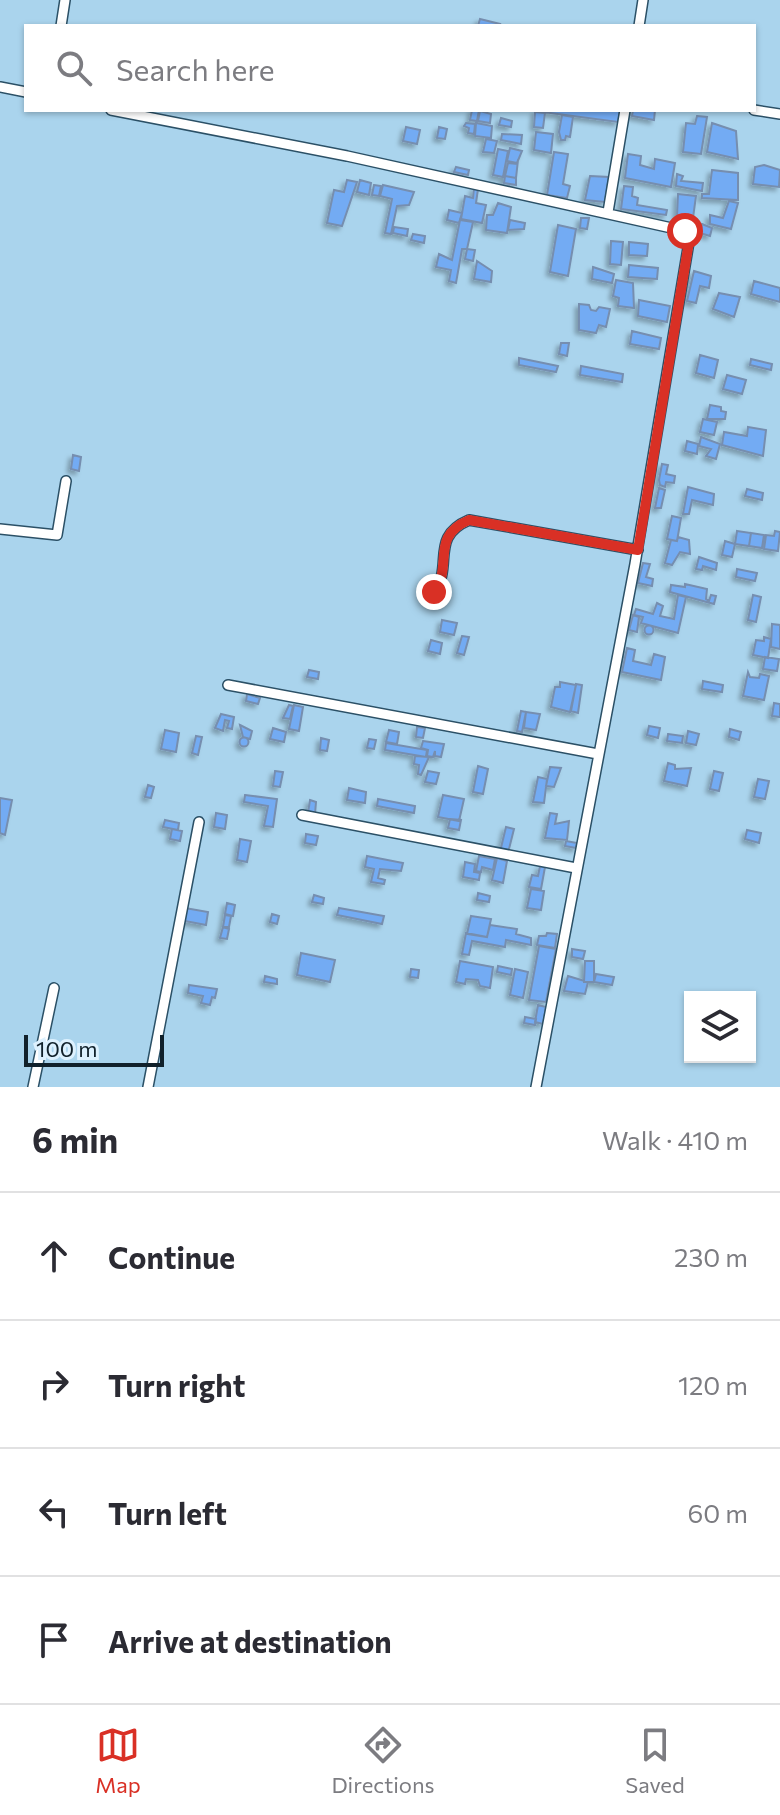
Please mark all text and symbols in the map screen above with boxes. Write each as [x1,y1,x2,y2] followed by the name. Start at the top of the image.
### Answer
[24,24,756,112] search box
[52,46,96,90] icon: search
[116,50,275,87] text: Search here
[667,213,703,249] route start
[416,574,452,610] route end
[684,991,756,1063] map controls
[684,991,756,1063] button: layers
[24,1031,164,1067] scale bar
[36,1035,98,1062] text: 100 m
[32,1118,118,1160] text: 6 min
[602,1124,748,1155] text: Walk · 410 m
[32,1234,76,1278] icon: ahead
[108,1238,235,1275] text: Continue
[674,1241,748,1272] text: 230 m
[32,1362,76,1406] icon: right
[108,1366,245,1403] text: Turn right
[678,1369,748,1400] text: 120 m
[32,1490,76,1534] icon: left
[108,1494,227,1531] text: Turn left
[688,1497,748,1528] text: 60 m
[32,1618,76,1662] icon: arrive
[108,1622,392,1659] text: Arrive at destination
[95,1723,141,1798] tab: Map
[331,1723,435,1798] tab: Directions
[625,1723,685,1798] tab: Saved

